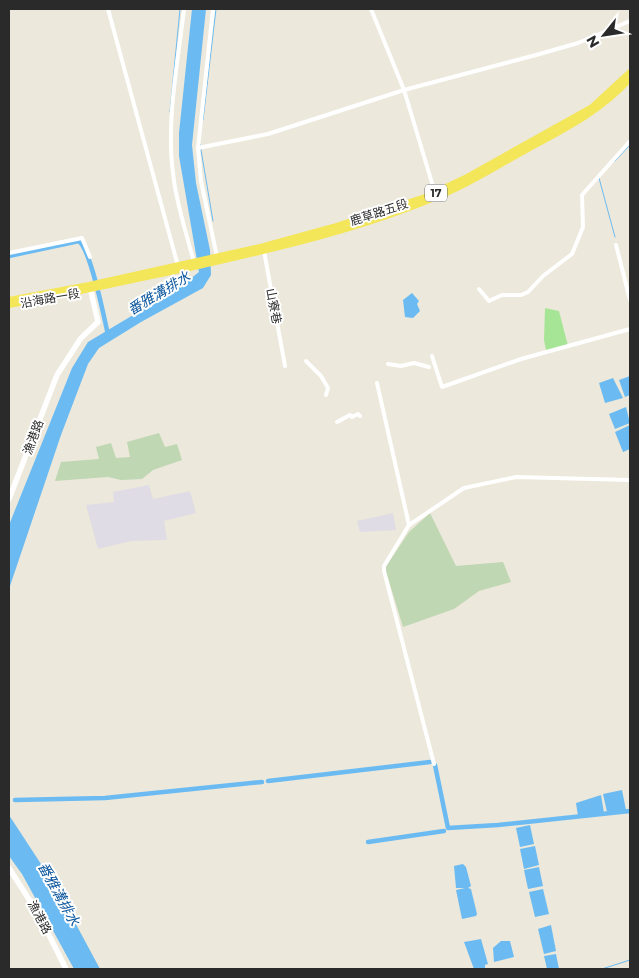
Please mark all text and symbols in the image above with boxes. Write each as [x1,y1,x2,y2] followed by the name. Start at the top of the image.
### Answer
[579,10,629,60] north arrow
[582,32,603,51] text: N
[425,184,447,202] road number: 17
[348,196,410,228] street label: 鹿草路五段
[124,267,194,319] water label: 番雅溝排水
[19,285,81,311] street label: 沿海路一段
[263,287,285,325] street label: 山寮巷
[20,418,46,456] street label: 漁港路
[34,859,84,930] water label: 番雅溝排水
[25,898,55,936] street label: 漁港路

